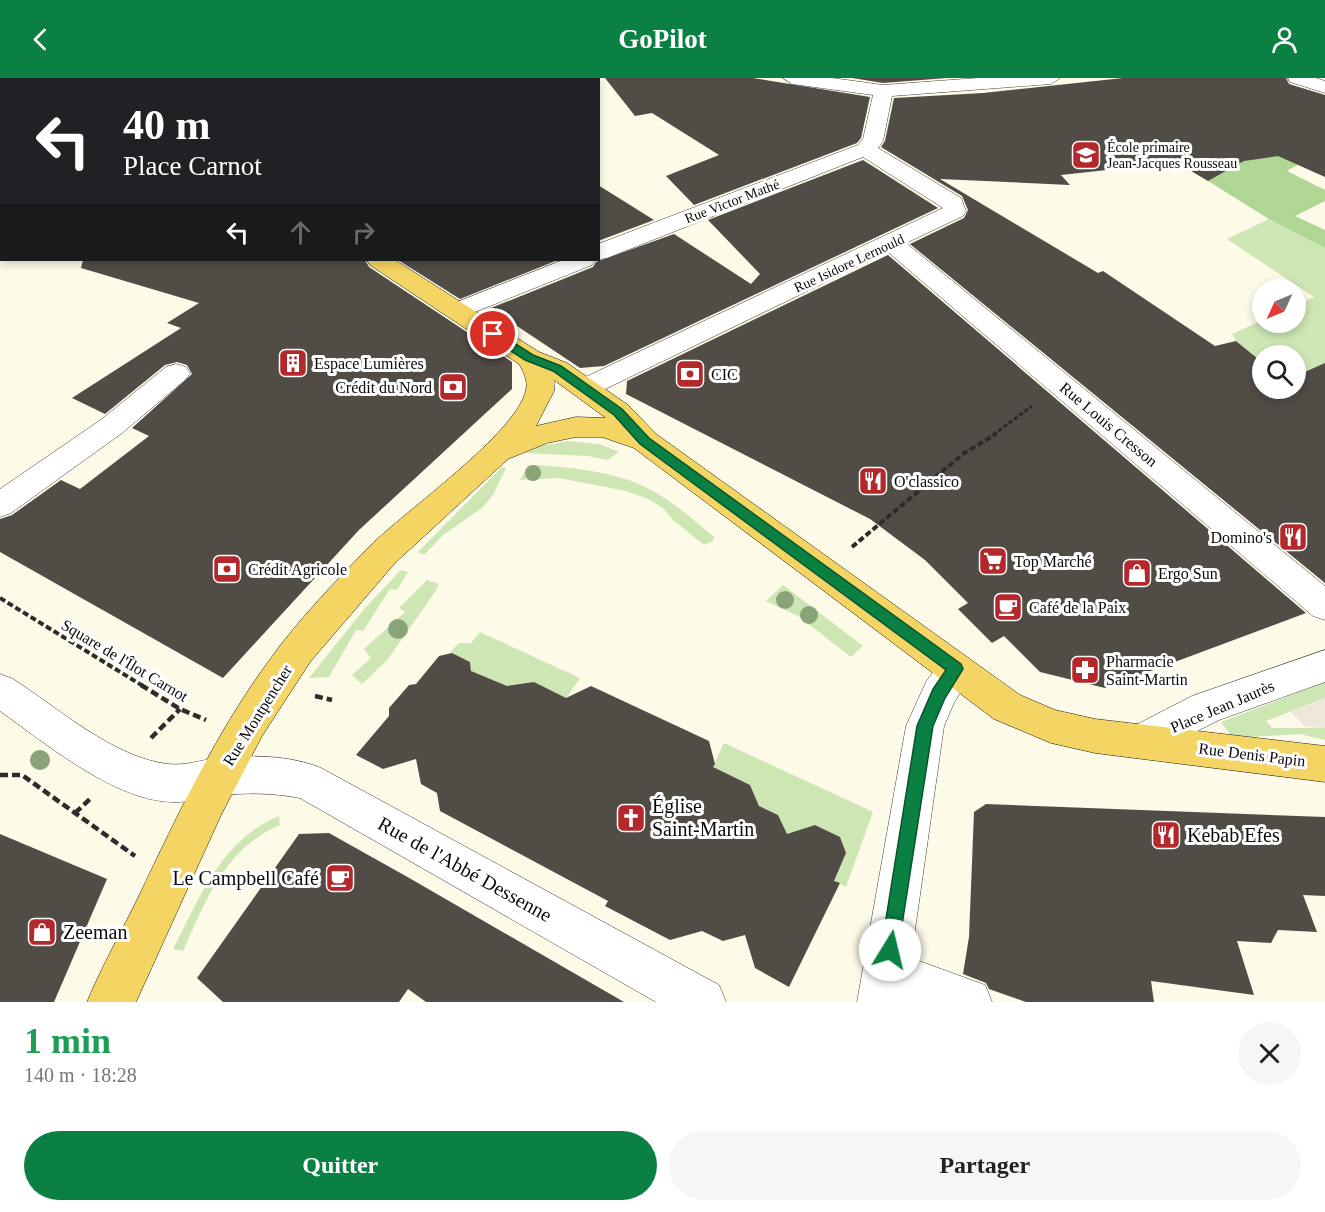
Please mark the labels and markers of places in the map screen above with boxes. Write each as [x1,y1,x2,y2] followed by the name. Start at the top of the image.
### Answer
[1070,139,1102,171] school or university icon: École primaire Jean-Jacques Rousseau
[1107,139,1237,171] place label: École primaire Jean-Jacques Rousseau
[467,308,518,359] pin
[277,347,309,379] building icon: Espace Lumières
[314,355,424,373] place label: Espace Lumières
[674,358,706,390] bank icon: CIC
[711,366,738,383] place label: CIC
[437,371,469,403] bank icon: Crédit du Nord
[335,379,432,396] place label: Crédit du Nord
[857,465,889,497] restaurant icon: O'classico
[894,473,959,490] place label: O'classico
[1277,521,1309,553] restaurant icon: Domino's
[1210,529,1272,546] place label: Domino's
[977,545,1009,577] supermarket icon: Top Marché
[211,553,243,585] bank icon: Crédit Agricole
[1014,553,1092,571] place label: Top Marché
[1121,557,1153,589] shop icon: Ergo Sun
[248,561,347,579] place label: Crédit Agricole
[1158,565,1218,583] place label: Ergo Sun
[992,591,1024,623] cafe icon: Café de la Paix
[1029,599,1126,616] place label: Café de la Paix
[1106,653,1188,688] place label: Pharmacie Saint-Martin
[1069,654,1101,686] pharmacy icon: Pharmacie Saint-Martin
[652,795,754,840] place label: Église Saint-Martin
[615,802,647,834] church icon: Église Saint-Martin
[1150,819,1182,851] restaurant icon: Kebab Efes
[1187,824,1280,846] place label: Kebab Efes
[324,862,356,894] cafe icon: Le Campbell Café
[172,867,319,890] place label: Le Campbell Café
[26,916,58,948] shop icon: Zeeman
[63,921,127,943] place label: Zeeman

